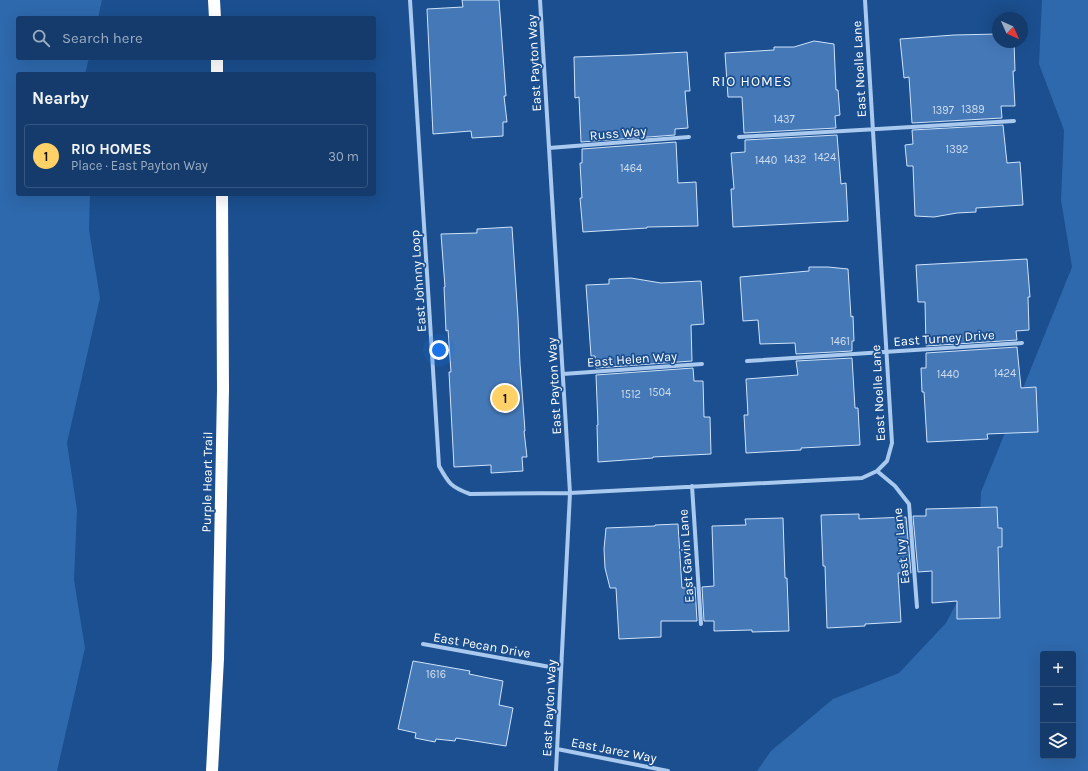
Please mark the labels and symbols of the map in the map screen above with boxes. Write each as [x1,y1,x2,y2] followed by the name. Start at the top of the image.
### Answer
[992,12,1028,48] north arrow
[524,14,544,112] street label: East Payton Way
[849,20,869,118] street label: East Noelle Lane
[712,73,792,90] district label: RIO HOMES
[961,103,985,116] house number: 1389
[932,104,954,117] house number: 1397
[773,113,795,126] house number: 1437
[589,123,647,143] street label: Russ Way
[946,143,968,156] house number: 1392
[814,151,836,164] house number: 1424
[784,153,806,166] house number: 1432
[755,154,777,167] house number: 1440
[620,162,642,175] house number: 1464
[407,230,429,332] street label: East Johnny Loop
[893,327,995,349] street label: East Turney Drive
[830,335,850,348] house number: 1461
[544,337,564,435] street label: East Payton Way
[429,340,449,360] your location
[868,344,888,442] street label: East Noelle Lane
[586,348,678,370] street label: East Helen Way
[994,367,1016,380] house number: 1424
[937,368,959,381] house number: 1440
[492,383,518,413] pin: 1
[649,386,671,399] house number: 1504
[621,388,641,401] house number: 1512
[199,431,215,533] street label: Purple Heart Trail
[890,507,912,585] street label: East Ivy Lane
[675,508,697,603] street label: East Gavin Lane
[432,629,532,661] street label: East Pecan Drive
[539,659,559,757] street label: East Payton Way
[426,668,446,681] house number: 1616
[570,734,658,766] street label: East Jarez Way

